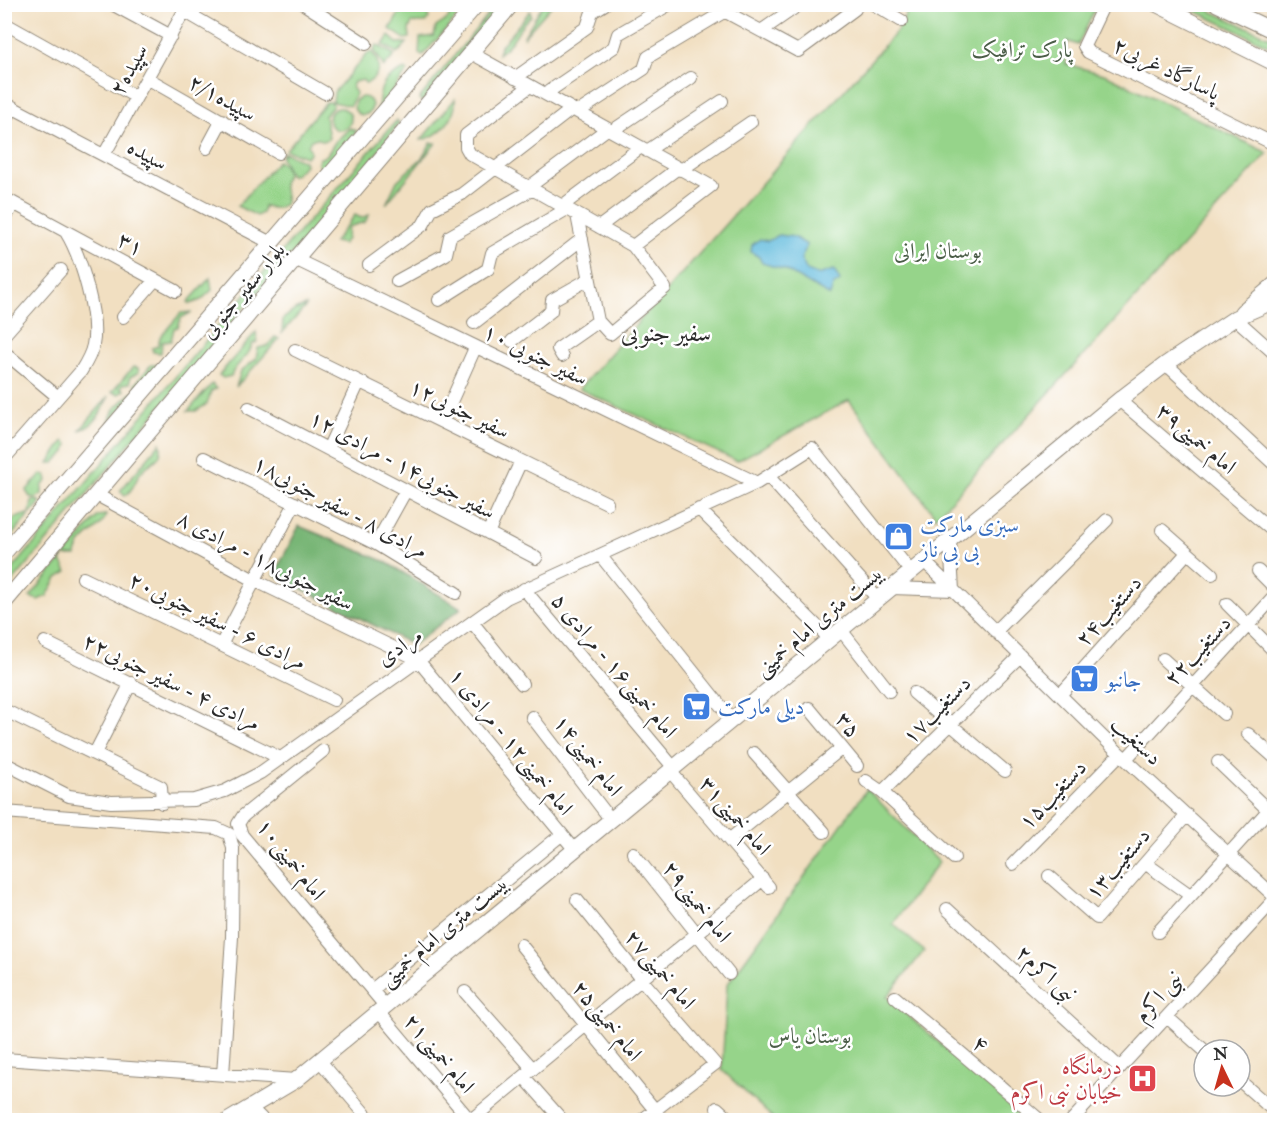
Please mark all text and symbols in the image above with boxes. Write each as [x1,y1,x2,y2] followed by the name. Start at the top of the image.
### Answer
[1108,31,1226,109] street label: پاسارگاد غربی۲
[972,36,1074,66] park label: پارک ترافیک
[103,39,155,101] street label: سپیده۲
[183,68,261,129] street label: سپیده۲/۱
[122,133,173,178] street label: سپیده
[113,225,148,262] street label: ۳۱
[194,237,293,346] street label: بلوار سفیر جنوبی
[894,237,982,265] park label: بوستان ایرانی
[478,317,593,394] street label: سفیر جنوبی ۱۰
[621,318,711,350] district label: سفیر جنوبی
[404,373,515,447] street label: سفیر جنوبی۱۲
[1147,397,1242,484] street label: امام خمینی۳۹
[304,404,501,528] street label: سفیر جنوبی۱۴ - مرادی ۱۲
[247,449,433,567] street label: مرادی ۸ - سفیر جنوبی۱۸
[172,504,358,619] street label: سفیر جنوبی۱۸ - مرادی ۸
[918,511,1019,566] place label: سبزی مارکت بی بی ناز
[883,521,915,553] shop icon: سبزی مارکت بی بی ناز
[749,559,892,687] street label: بیست متری امام خمینی
[123,566,311,678] street label: مرادی ۶ - سفیر جنوبی۲۰
[1069,569,1148,652] street label: دستغیب۲۴
[541,587,683,747] street label: امام خمینی۱۶ - مرادی ۵
[1158,610,1237,692] street label: دستغیب۲۲
[371,621,428,673] street label: مرادی
[77,627,265,739] street label: مرادی ۴ - سفیر جنوبی۲۲
[439,662,579,824] street label: امام خمینی۱۲ - مرادی ۱
[1069,663,1101,695] supermarket icon: جانبو
[1104,666,1142,694] place label: جانبو
[896,669,977,750] street label: دستغیب۱۷
[681,690,713,722] supermarket icon: دیلی مارکت
[718,693,804,723] place label: دیلی مارکت
[829,706,867,743] street label: ۳۵
[544,709,629,805] street label: امام خمینی۱۴
[1105,710,1168,772] street label: دستغیب
[1013,754,1093,835] street label: دستغیب۱۵
[689,770,777,864] street label: امام خمینی۳۱
[247,813,332,909] street label: امام خمینی۱۰
[1079,822,1157,905] street label: دستغیب۱۳
[653,855,738,951] street label: امام خمینی۲۹
[374,869,517,997] street label: بیست متری امام خمینی
[615,924,702,1019] street label: امام خمینی۲۷
[1007,939,1083,1013] street label: نبی اکرم۲
[1128,965,1193,1032] street label: نبی اکرم
[562,974,648,1070] street label: امام خمینی۲۵
[394,1008,481,1103] street label: امام خمینی۲۱
[769,1022,851,1050] park label: بوستان یاس
[966,1029,994,1059] street label: ۴
[1192,1038,1252,1098] north arrow
[1212,1043,1229,1065] text: N
[1010,1053,1122,1111] place label: درمانگاه خیابان نبی اکرم
[1127,1063,1159,1095] hospital icon: درمانگاه خیابان نبی اکرم

